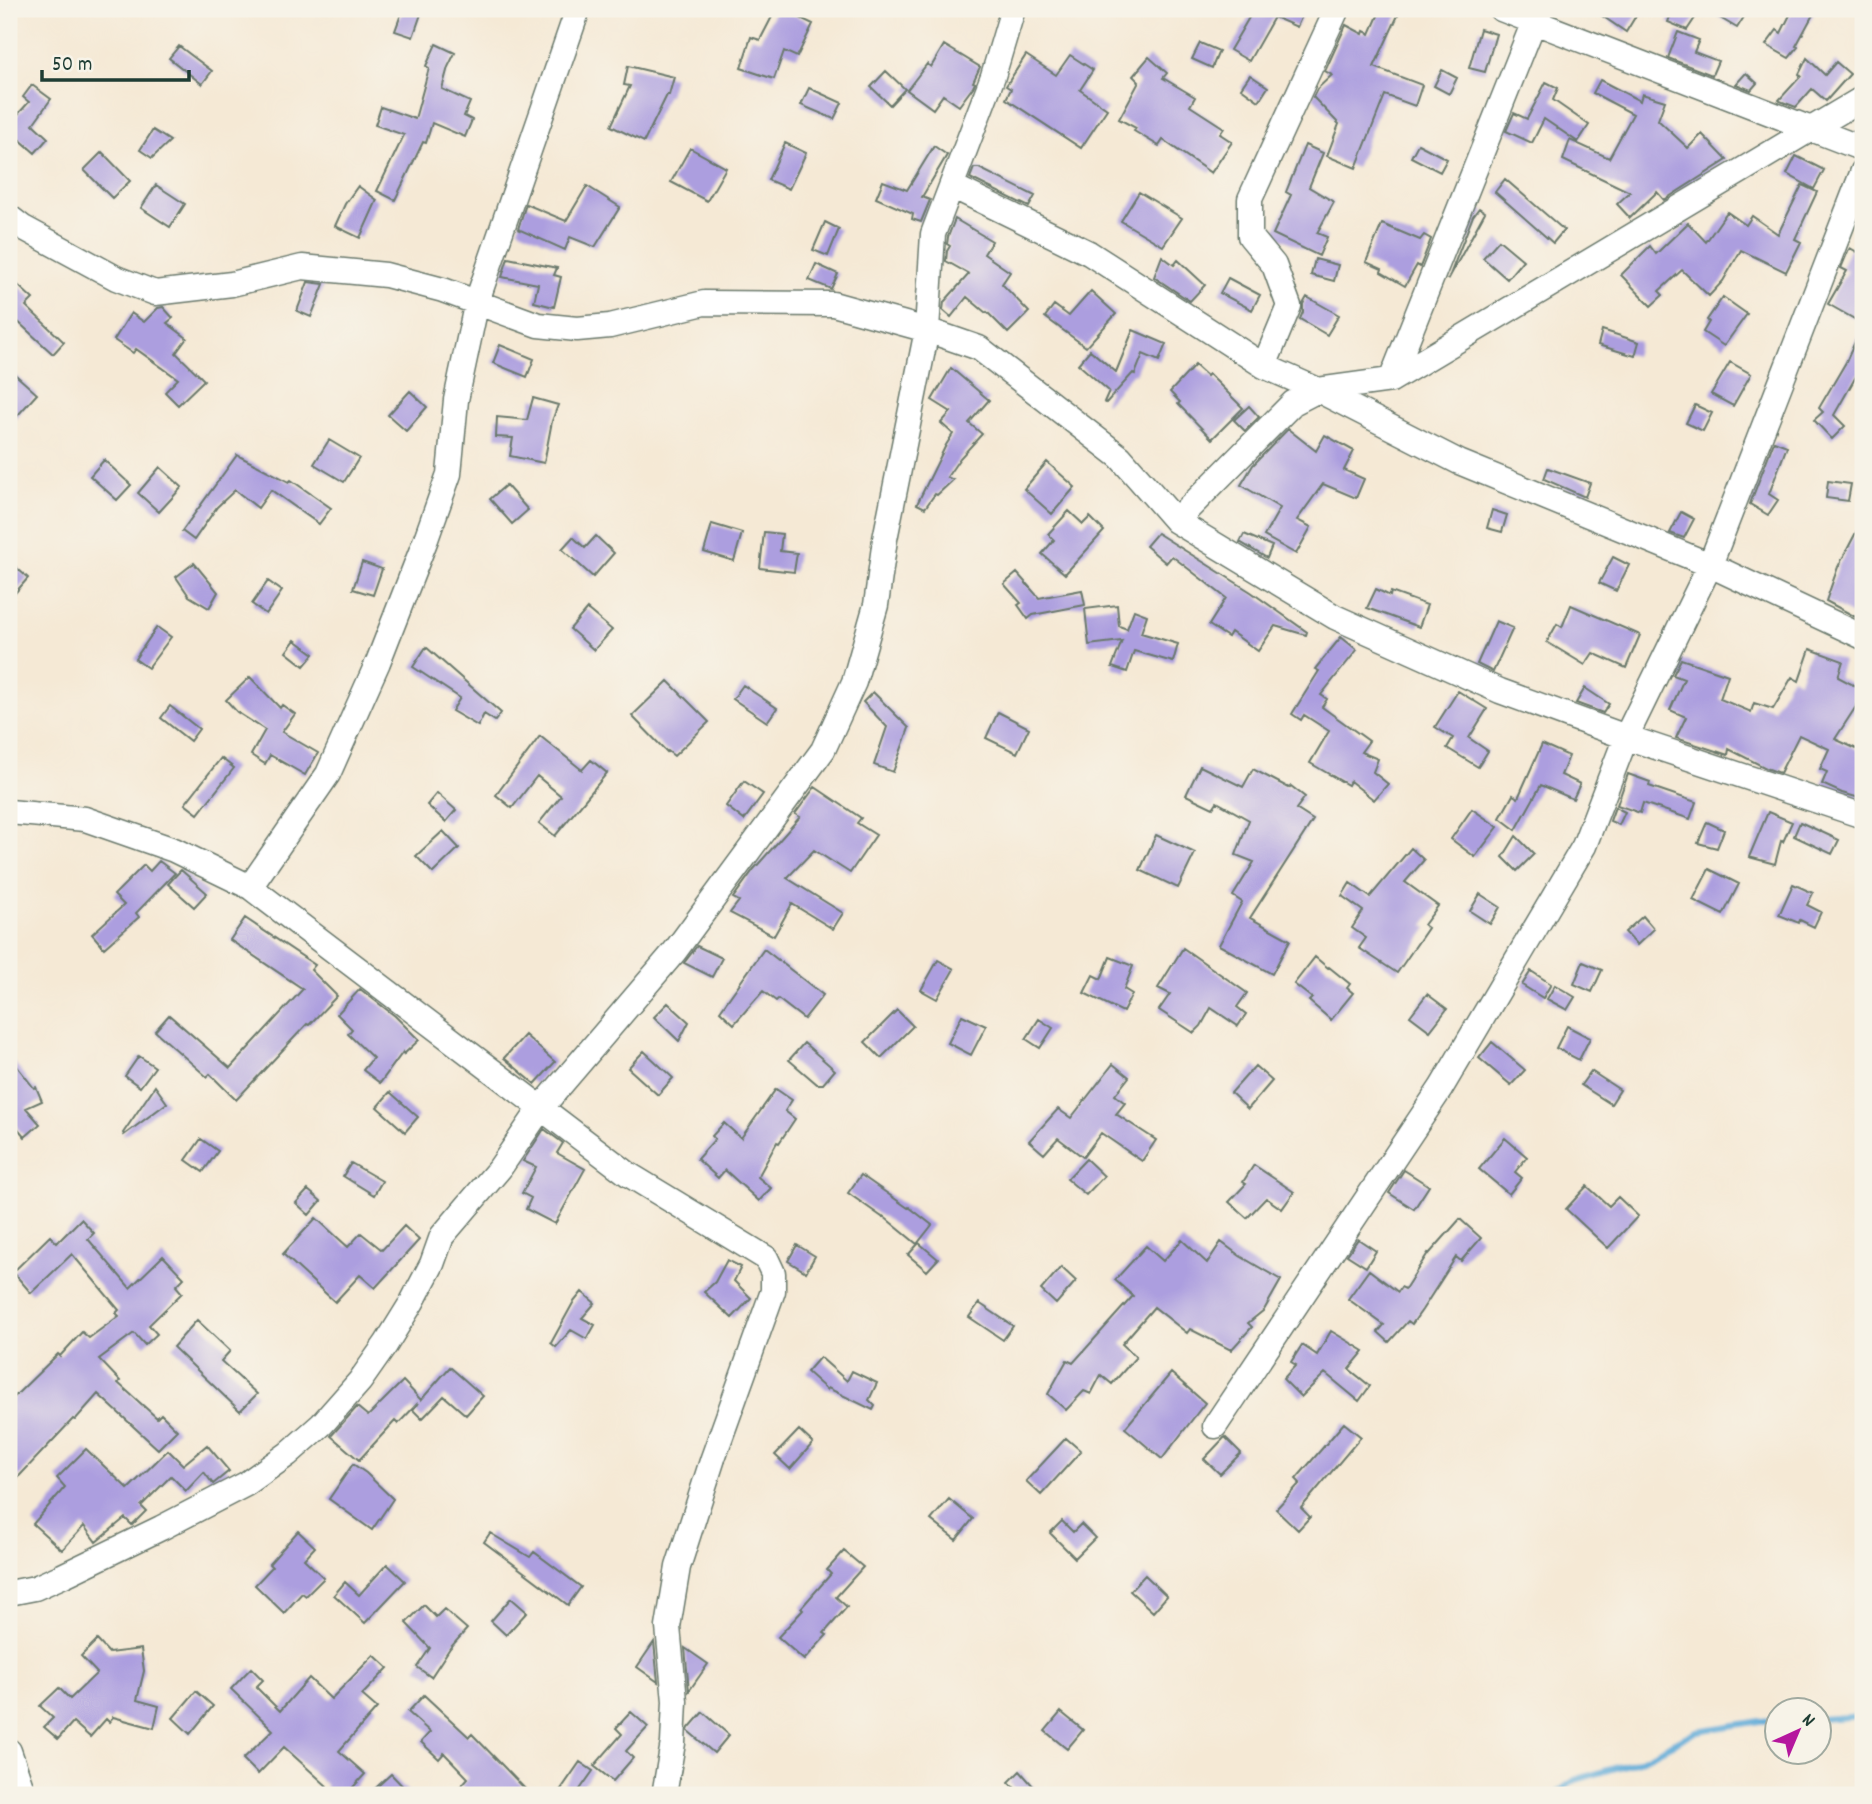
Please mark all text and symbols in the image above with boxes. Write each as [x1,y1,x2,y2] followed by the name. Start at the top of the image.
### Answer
[42,38,189,82] scale bar
[52,51,92,81] text: 50 m
[1764,1696,1834,1766] north arrow
[1795,1708,1820,1734] text: N

